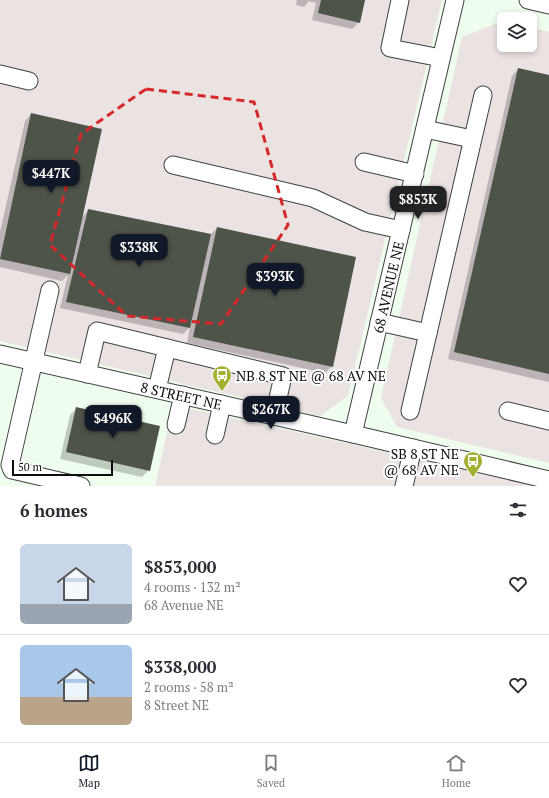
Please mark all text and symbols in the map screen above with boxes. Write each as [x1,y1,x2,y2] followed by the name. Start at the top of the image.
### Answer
[497,12,537,52] map controls
[497,12,537,52] button: layers
[23,160,79,194] pin: $447K
[32,164,70,182] text: $447K
[390,186,446,220] pin: $853K
[399,190,437,208] text: $853K
[111,234,167,268] pin: $338K
[120,238,158,256] text: $338K
[368,239,408,335] street label: 68 AVENUE NE
[247,263,303,297] pin: $393K
[256,267,294,285] text: $393K
[211,364,233,392] bus stop icon: NB 8 ST NE @ 68 AV NE
[236,366,386,385] place label: NB 8 ST NE @ 68 AV NE
[139,377,224,414] street label: 8 STREET NE
[243,396,299,430] pin: $267K
[252,400,290,418] text: $267K
[85,405,141,439] pin: $496K
[94,409,132,427] text: $496K
[384,444,459,479] place label: SB 8 ST NE @ 68 AV NE
[462,450,484,478] bus stop icon: SB 8 ST NE @ 68 AV NE
[12,458,113,477] scale bar
[18,460,42,474] text: 50 m
[20,499,88,522] text: 6 homes
[507,499,529,521] icon: filters
[144,555,216,578] text: $853,000
[52,560,100,608] icon: home
[507,573,529,595] icon: heart
[144,578,241,596] text: 4 rooms · 132 m²
[144,596,224,614] text: 68 Avenue NE
[144,655,216,678] text: $338,000
[52,661,100,709] icon: home
[507,674,529,696] icon: heart
[144,678,234,696] text: 2 rooms · 58 m²
[144,696,209,714] text: 8 Street NE
[78,752,100,790] tab: Map
[257,752,285,790] tab: Saved
[442,752,471,790] tab: Home

